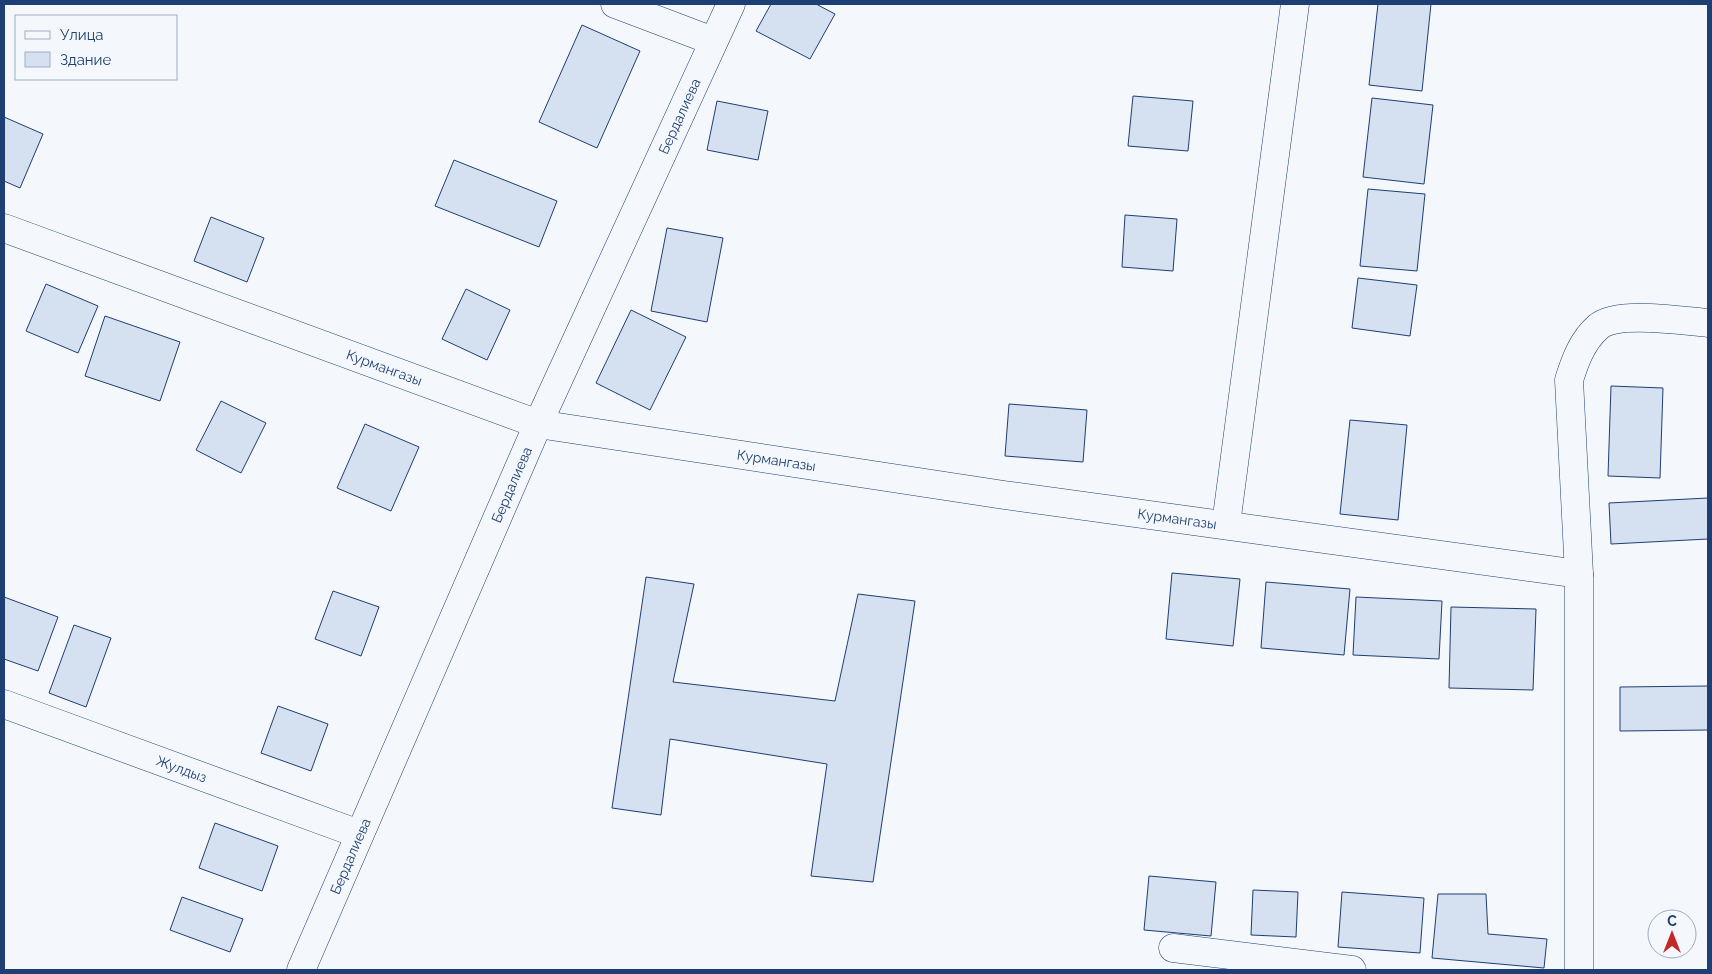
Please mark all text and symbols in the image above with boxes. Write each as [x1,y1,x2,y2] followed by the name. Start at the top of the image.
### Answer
[15,15,178,80] legend
[60,26,104,44] text: Улица
[60,51,112,69] text: Здание
[655,76,704,156] street label: Бердалиева
[344,346,424,389] street label: Курмангазы
[488,444,535,525] street label: Бердалиева
[736,446,817,474] street label: Курмангазы
[1137,505,1218,532] street label: Курмангазы
[154,752,209,786] street label: Жулдыз
[327,816,374,897] street label: Бердалиева
[1647,909,1697,959] north arrow
[1667,913,1677,929] text: С

